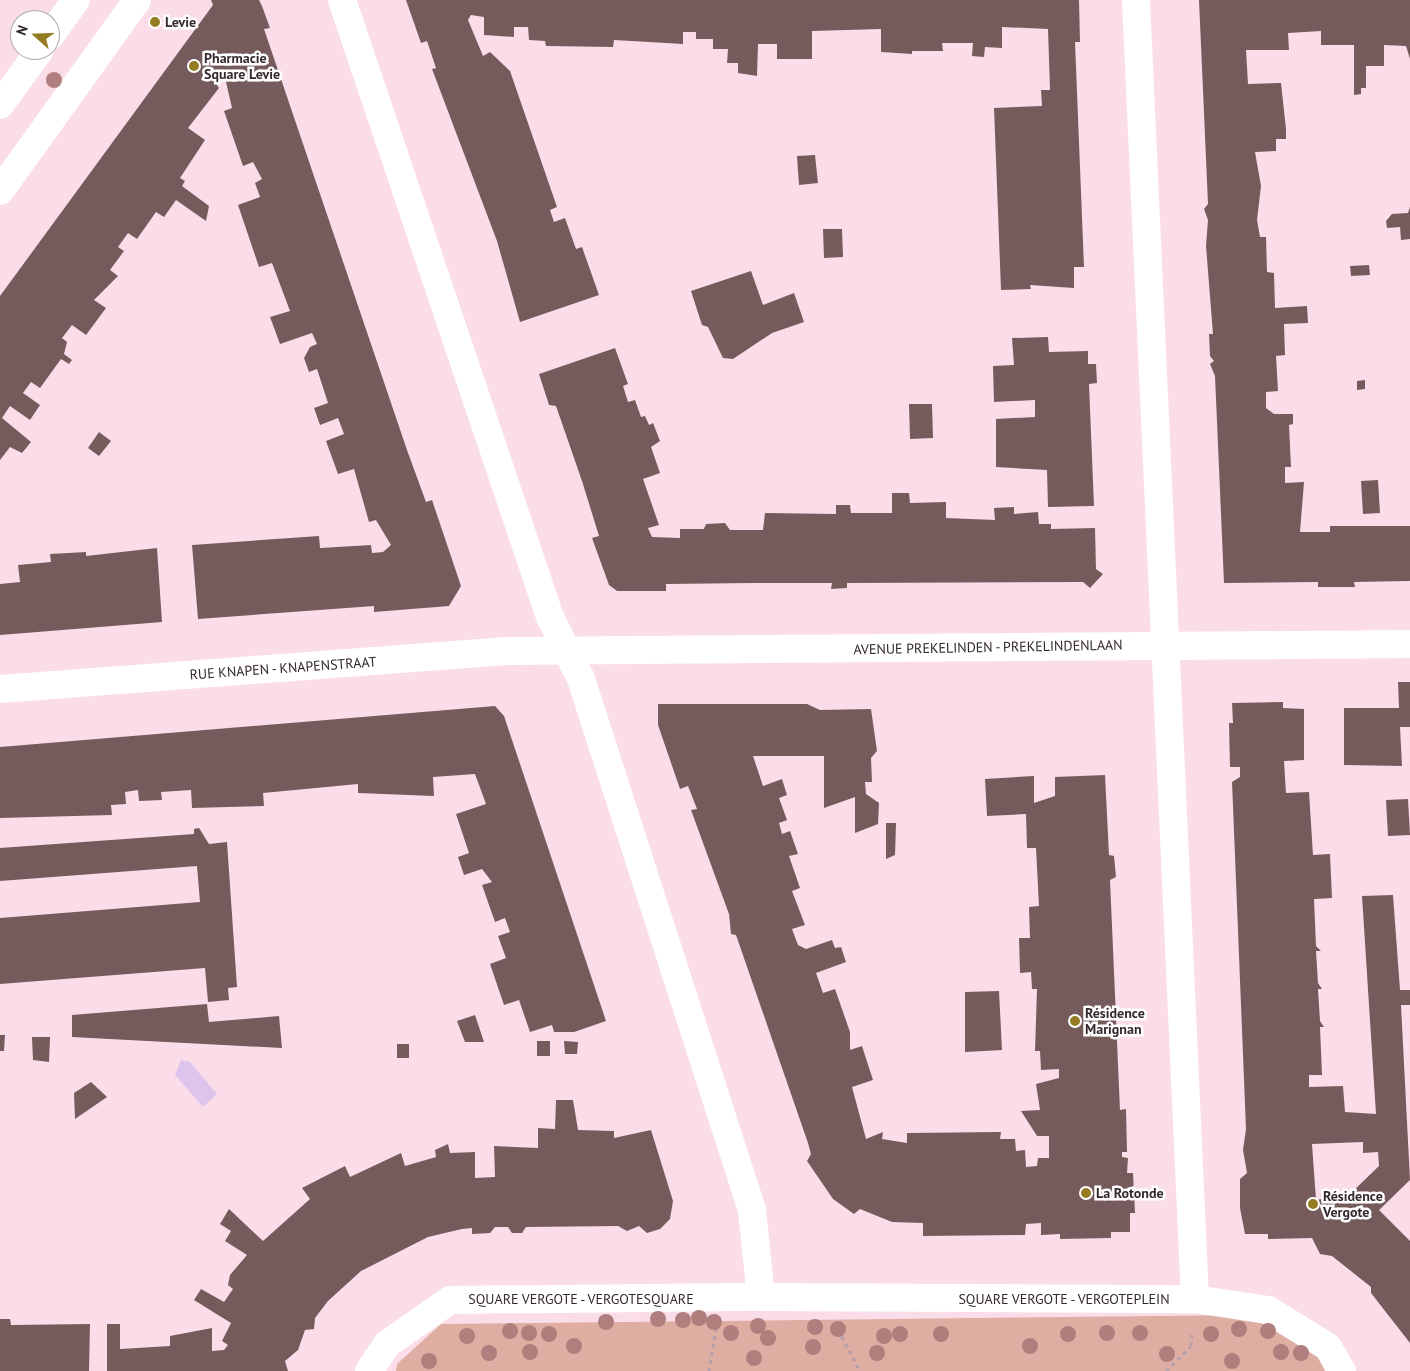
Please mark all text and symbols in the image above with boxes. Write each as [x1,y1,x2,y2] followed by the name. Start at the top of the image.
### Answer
[10,10,60,60] north arrow
[165,14,196,30] place label: Levie
[149,16,161,28] marker: Levie
[12,23,32,38] text: N
[204,50,280,82] place label: Pharmacie Square Levie
[188,60,200,72] marker: Pharmacie Square Levie
[852,636,1124,658] street label: AVENUE PREKELINDEN - PREKELINDENLAAN
[188,653,378,683] street label: RUE KNAPEN - KNAPENSTRAAT
[1085,1005,1145,1038] place label: Résidence Marignan
[1069,1015,1081,1027] marker: Résidence Marignan
[1096,1185,1164,1201] place label: La Rotonde
[1080,1187,1092,1199] marker: La Rotonde
[1323,1188,1383,1220] place label: Résidence Vergote
[1307,1198,1319,1210] marker: Résidence Vergote
[467,1291,695,1307] street label: SQUARE VERGOTE - VERGOTESQUARE
[957,1291,1171,1307] street label: SQUARE VERGOTE - VERGOTEPLEIN

